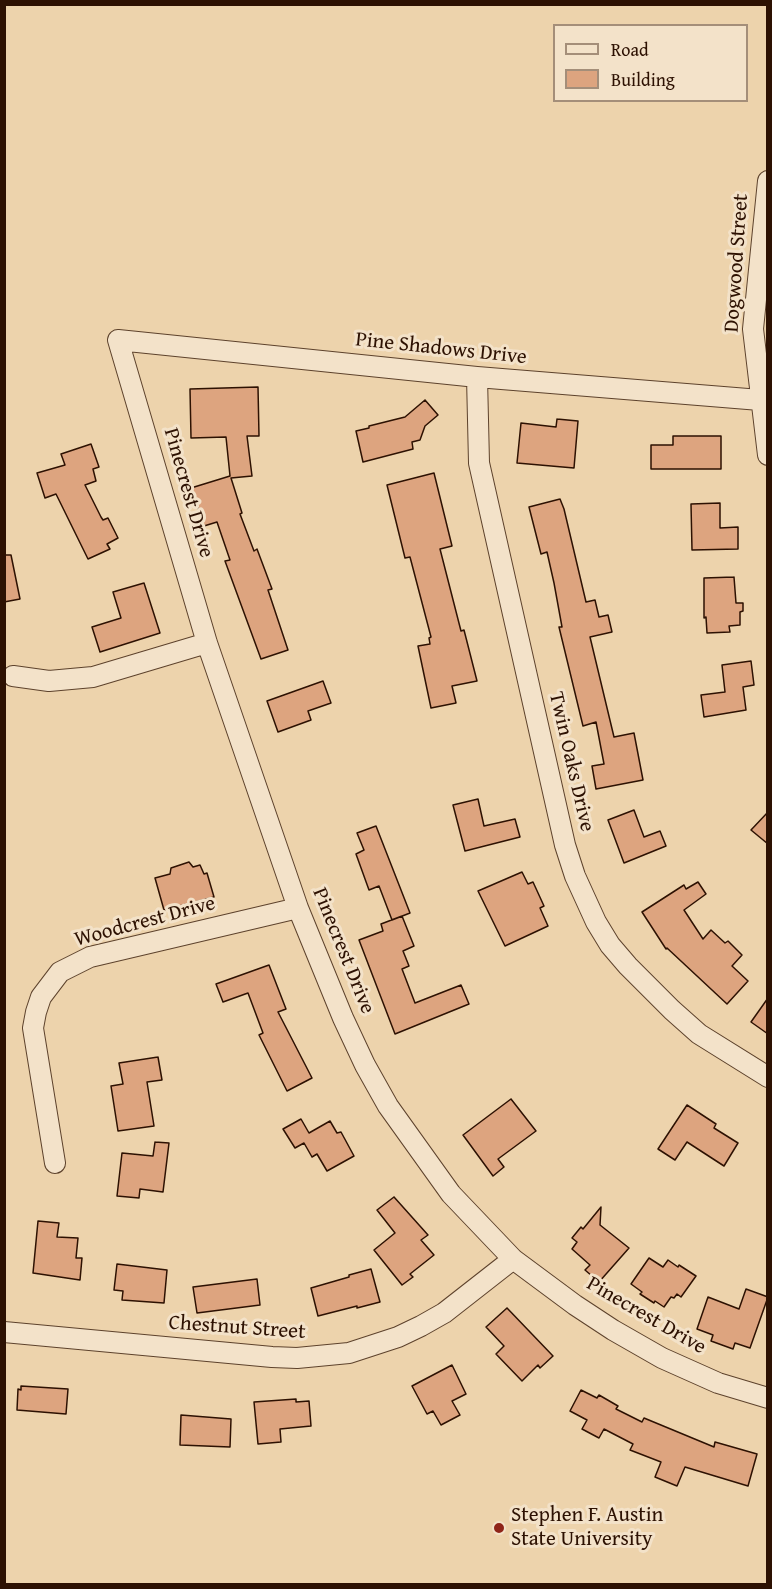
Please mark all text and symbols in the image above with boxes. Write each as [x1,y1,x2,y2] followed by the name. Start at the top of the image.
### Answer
[553,24,748,102] legend
[611,36,649,63] text: Road
[611,66,675,93] text: Building
[720,193,754,333] street label: Dogwood Street
[354,327,528,371] street label: Pine Shadows Drive
[157,425,219,561] street label: Pinecrest Drive
[543,690,599,834] street label: Twin Oaks Drive
[306,884,380,1018] street label: Pinecrest Drive
[72,891,218,953] street label: Woodcrest Drive
[582,1272,710,1360] street label: Pinecrest Drive
[168,1311,306,1345] street label: Chestnut Street
[511,1503,663,1553] place label: Stephen F. Austin State University
[492,1521,506,1535] marker: Stephen F. Austin State University

